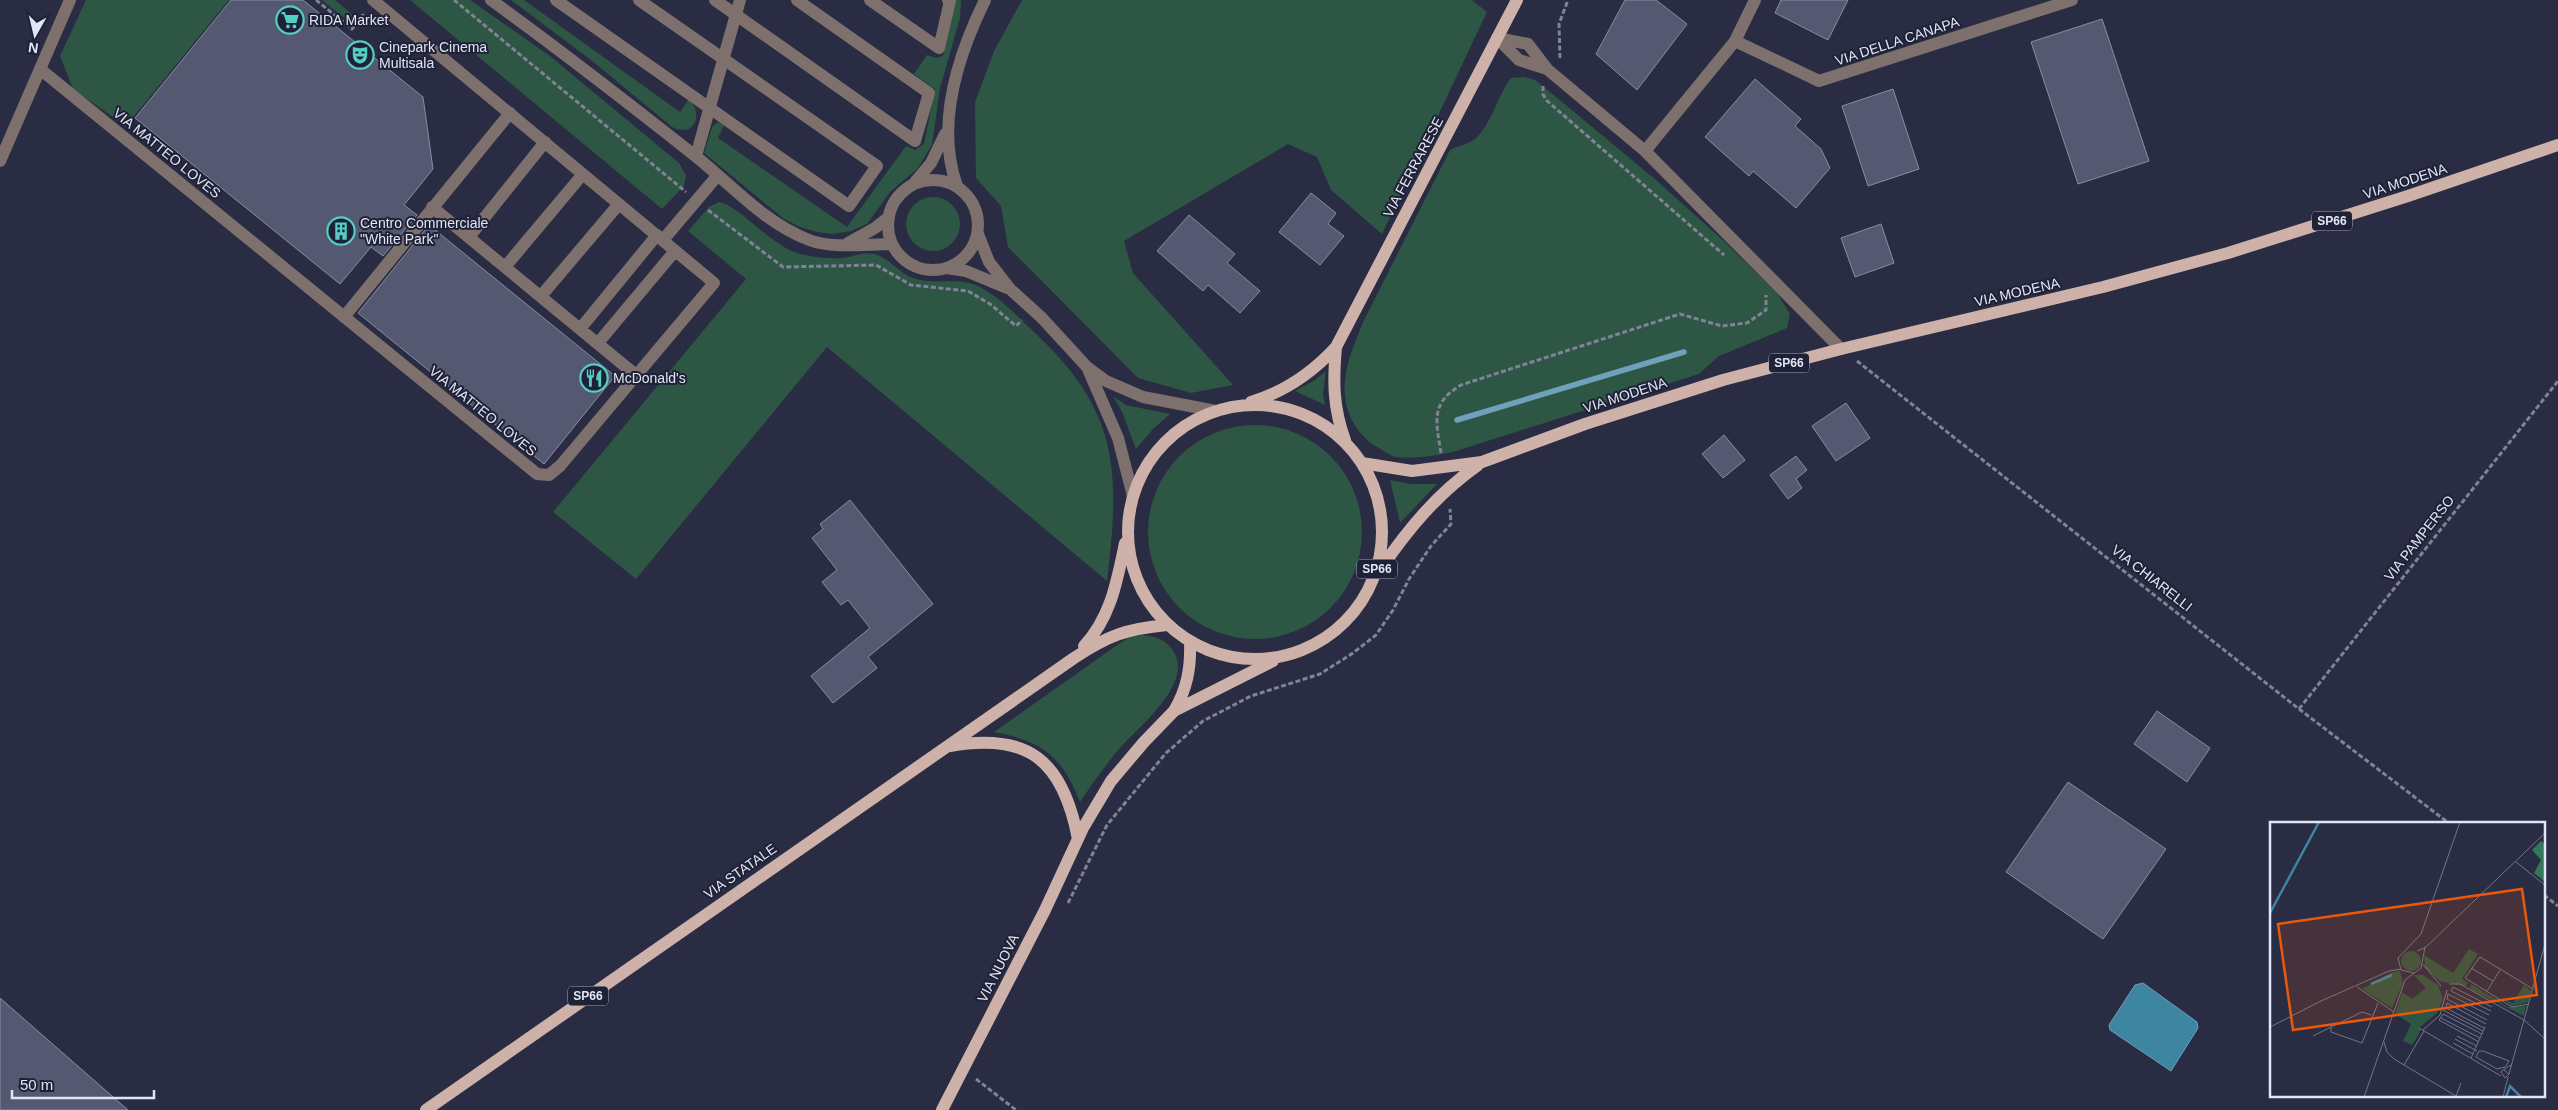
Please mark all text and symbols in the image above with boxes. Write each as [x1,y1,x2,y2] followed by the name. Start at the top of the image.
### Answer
[275,5,305,35] supermarket icon: RIDA Market
[10,10,60,60] north arrow
[309,12,388,28] place label: RIDA Market
[1833,13,1962,69] street label: VIA DELLA CANAPA
[27,39,39,57] text: N
[379,39,487,71] place label: Cinepark Cinema Multisala
[345,40,375,70] theatre icon: Cinepark Cinema Multisala
[110,105,224,201] street label: VIA MATTEO LOVES
[1380,114,1446,220] street label: VIA FERRARESE
[2361,160,2450,202] street label: VIA MODENA
[2312,212,2352,230] road number: SP66
[360,215,489,247] place label: Centro Commerciale "White Park"
[326,216,356,246] building icon: Centro Commerciale "White Park"
[1973,274,2062,310] street label: VIA MODENA
[1769,353,1809,372] road number: SP66
[426,363,540,459] street label: VIA MATTEO LOVES
[579,363,609,393] restaurant icon: McDonald's
[613,370,686,386] place label: McDonald's
[1581,374,1670,416] street label: VIA MODENA
[2381,492,2457,584] street label: VIA PAMPERSO
[2108,542,2196,614] street label: VIA CHIARELLI
[1357,560,1397,578] road number: SP66
[2270,822,2546,1098] inset map
[701,840,779,902] street label: VIA STATALE
[974,931,1022,1005] street label: VIA NUOVA
[568,986,608,1006] road number: SP66
[12,1068,155,1100] scale bar
[20,1076,53,1093] text: 50 m

